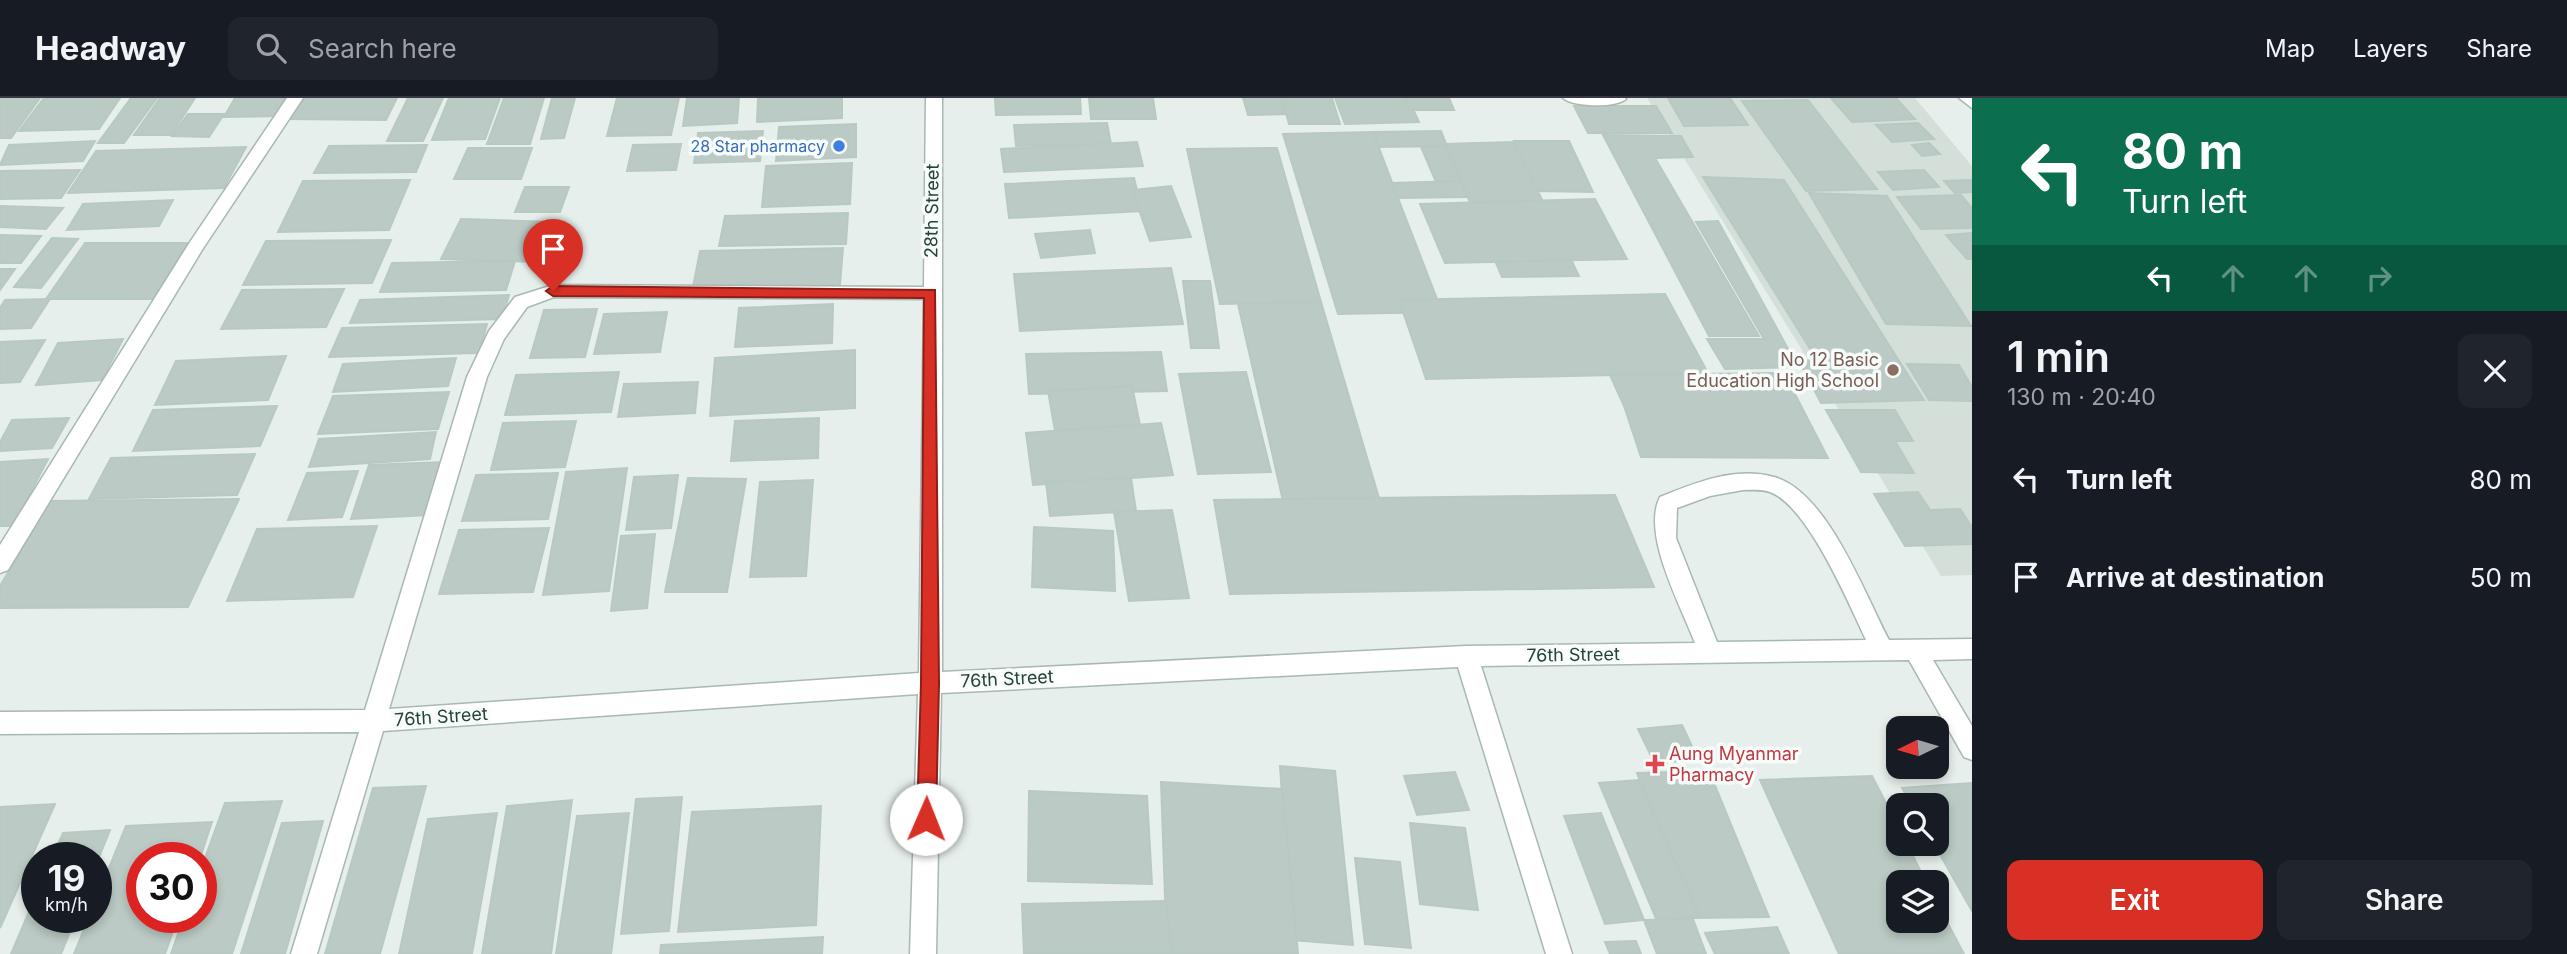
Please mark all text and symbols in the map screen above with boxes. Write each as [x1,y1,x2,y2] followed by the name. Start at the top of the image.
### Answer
[228,17,718,80] search box
[35,28,186,68] text: Headway
[252,29,290,67] icon: search
[308,33,457,64] text: Search here
[2265,34,2315,63] text: Map
[2353,34,2428,63] text: Layers
[2466,34,2532,63] text: Share
[2122,122,2243,181] text: 80 m
[2007,126,2098,217] icon: left
[690,136,825,156] place label: 28 Star pharmacy
[831,138,847,154] marker: 28 Star pharmacy
[920,163,943,258] street label: 28th Street
[2122,182,2247,221] text: Turn left
[523,219,583,291] pin
[534,230,572,268] icon: arrive
[2141,259,2179,297] icon: left
[2214,259,2252,297] icon: ahead
[2287,259,2325,297] icon: ahead
[2360,259,2398,297] icon: right
[2007,331,2110,382] text: 1 min
[2458,334,2532,408] button: close
[1686,349,1879,391] place label: No 12 Basic Education High School
[1885,362,1901,378] marker: No 12 Basic Education High School
[2007,383,2156,411] text: 130 m · 20:40
[2007,460,2045,498] icon: left
[2066,464,2172,495] text: Turn left
[2469,464,2532,495] text: 80 m
[2007,558,2045,596] icon: arrive
[2066,562,2325,593] text: Arrive at destination
[2470,562,2532,593] text: 50 m
[1526,643,1620,666] street label: 76th Street
[960,666,1054,691] street label: 76th Street
[394,703,488,730] street label: 76th Street
[1886,716,1950,779] north arrow
[1886,716,1949,933] map controls
[1669,743,1799,785] place label: Aung Myanmar Pharmacy
[1647,756,1663,772] marker: Aung Myanmar Pharmacy
[889,782,963,856] position arrow
[1886,793,1949,856] button: search
[126,842,217,933] speed limit sign: 30
[48,857,85,899] text: 19
[2007,860,2263,940] button: Exit
[2277,860,2532,940] button: Share
[1886,870,1949,933] button: layers
[45,894,88,915] text: km/h

